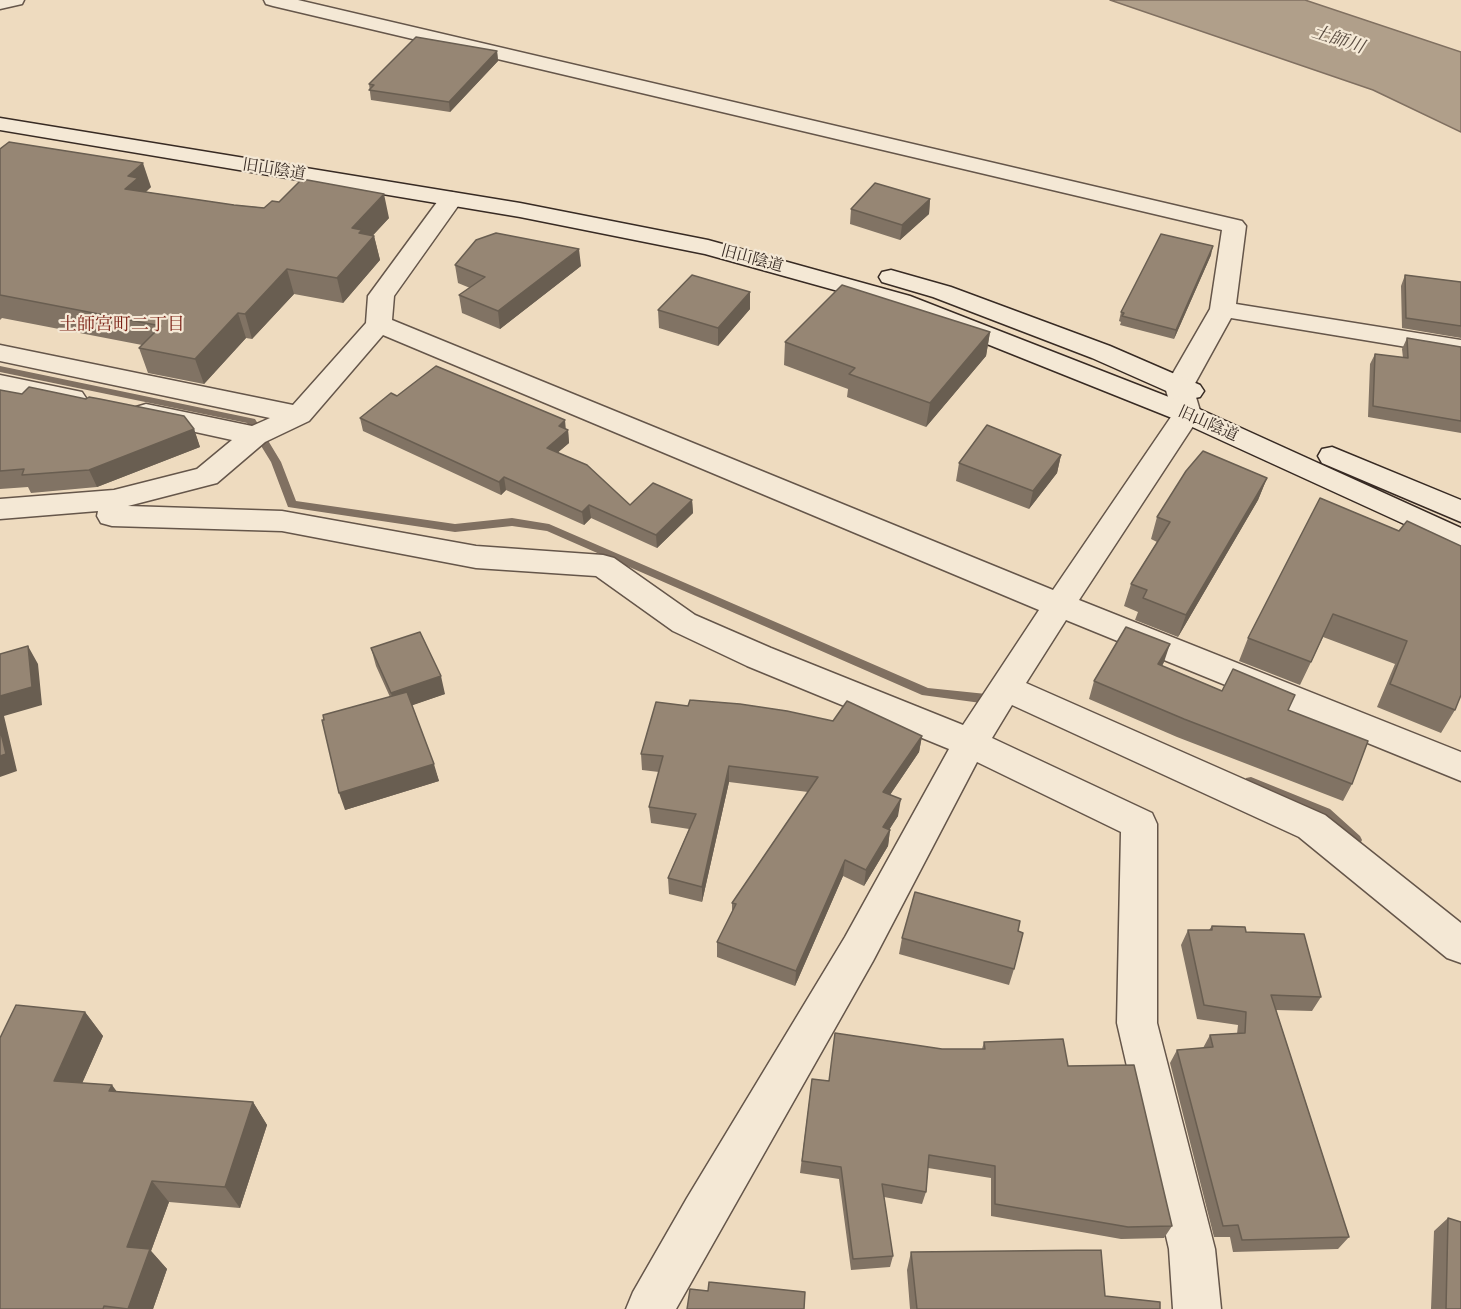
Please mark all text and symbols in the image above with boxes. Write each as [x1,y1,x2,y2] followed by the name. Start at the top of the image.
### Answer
[1309,21,1367,59] water label: 土師川
[241,156,307,184] street label: 旧山陰道
[719,241,785,277] street label: 旧山陰道
[59,314,185,336] district label: 土師宮町二丁目
[1175,402,1241,446] street label: 旧山陰道

